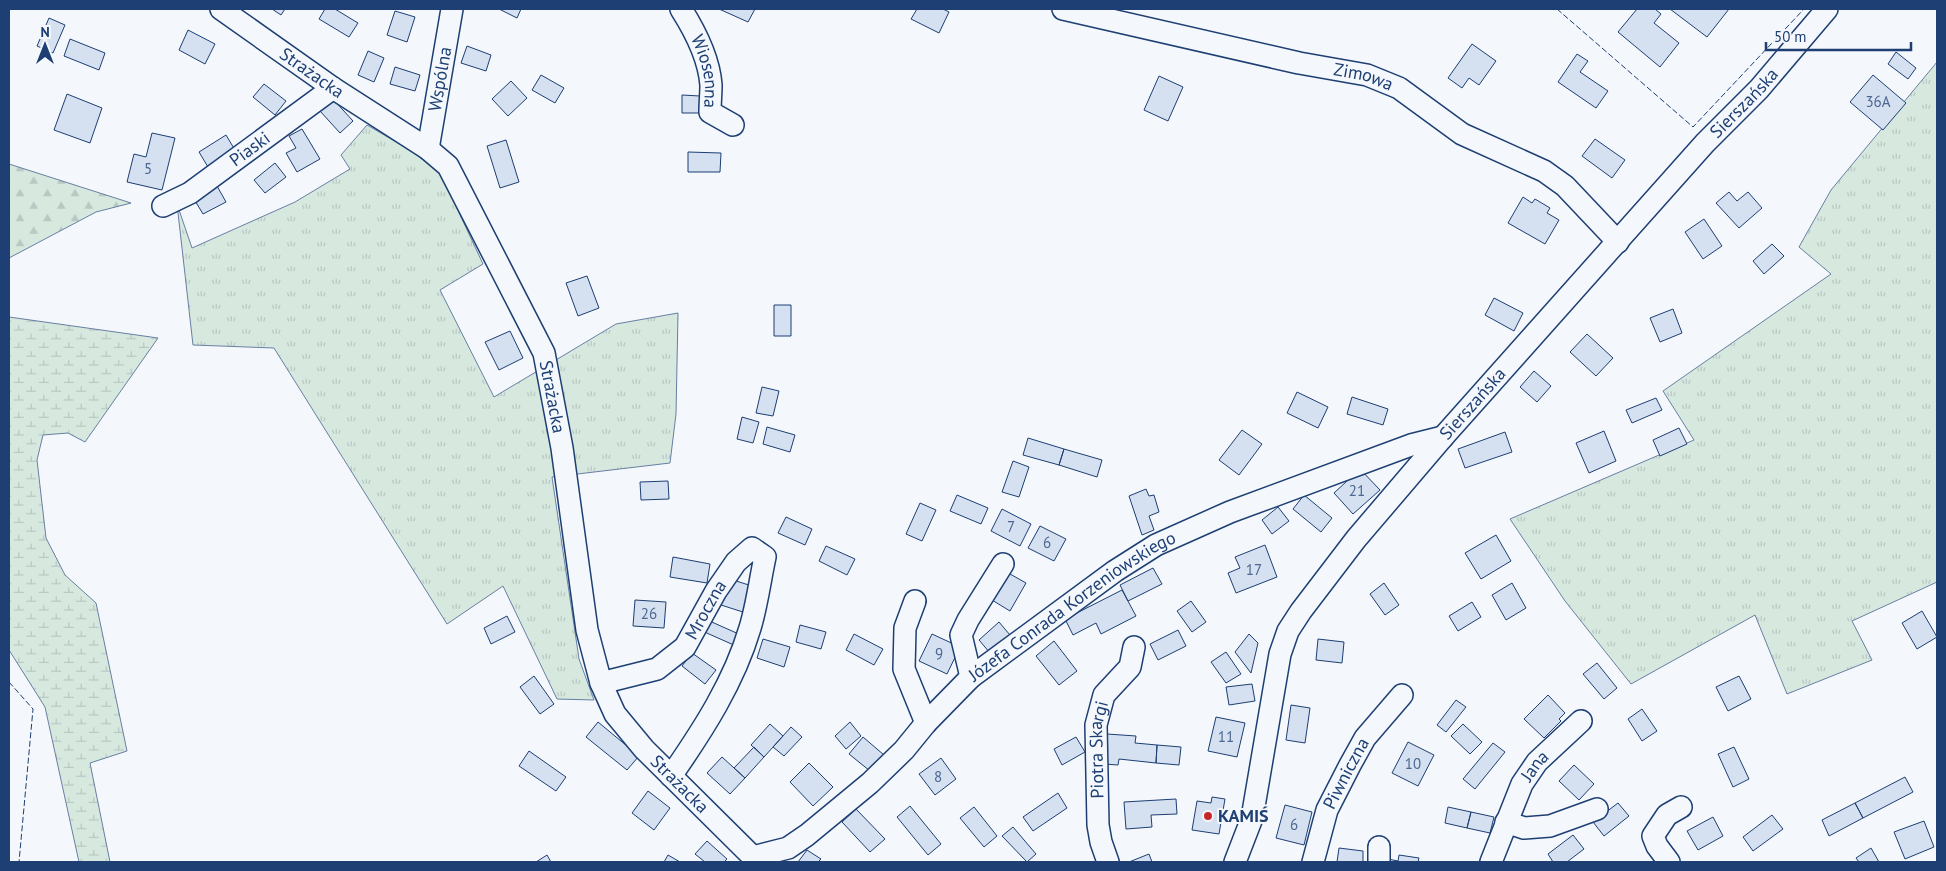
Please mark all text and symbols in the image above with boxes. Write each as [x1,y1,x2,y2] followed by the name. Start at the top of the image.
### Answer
[20,20,70,70] north arrow
[1766,20,1911,52] scale bar
[40,23,50,41] text: N
[1774,27,1807,46] text: 50 m
[686,31,723,108] street label: Wiosenna
[275,42,348,103] street label: Strażacka
[423,45,456,113] street label: Wspólna
[1332,57,1397,95] street label: Zimowa
[1704,63,1783,143] street label: Sierszańska
[1865,92,1891,111] house number: 36A
[224,126,274,171] street label: Piaski
[144,159,152,178] house number: 5
[535,359,571,435] street label: Strażacka
[1434,362,1511,444] street label: Sierszańska
[1349,481,1365,500] house number: 21
[1007,517,1015,536] house number: 7
[963,526,1179,687] street label: Józefa Conrada Korzeniowskiego
[1043,533,1051,552] house number: 6
[1246,560,1262,579] house number: 17
[679,575,731,643] street label: Mroczna
[641,604,657,623] house number: 26
[935,644,943,663] house number: 9
[1084,698,1113,799] street label: Piotra Skargi
[1218,727,1234,746] house number: 11
[1317,734,1374,813] street label: Piwniczna
[1515,745,1553,786] street label: Jana
[646,750,714,818] street label: Strażacka
[1405,754,1421,773] house number: 10
[934,767,942,786] house number: 8
[1218,804,1269,827] place label: KAMIŚ
[1202,810,1214,822] marker: KAMIŚ
[1290,815,1298,834] house number: 6

